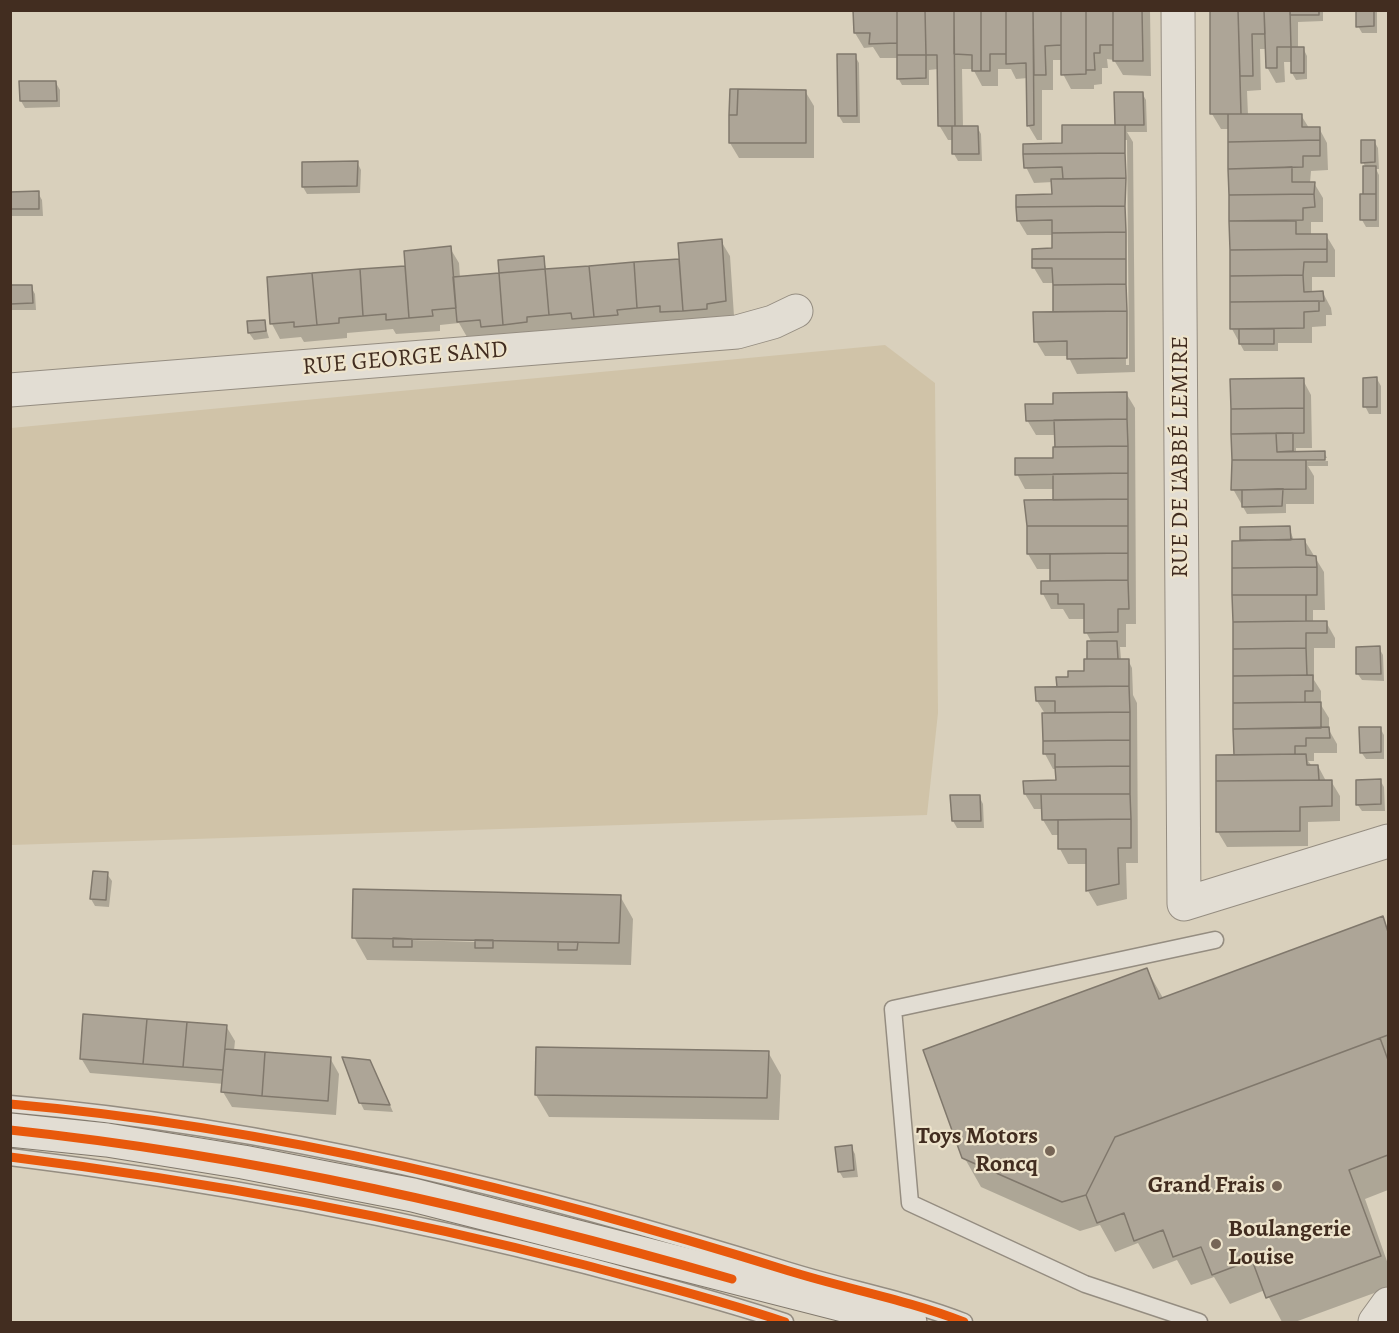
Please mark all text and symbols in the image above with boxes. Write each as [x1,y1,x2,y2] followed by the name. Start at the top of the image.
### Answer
[301,336,509,382] street label: RUE GEORGE SAND
[1167,336,1195,578] street label: RUE DE L'ABBÉ LEMIRE
[916,1123,1038,1179] place label: Toys Motors Roncq
[1043,1144,1057,1158] marker: Toys Motors Roncq
[1148,1172,1265,1200] place label: Grand Frais
[1270,1179,1284,1193] marker: Grand Frais
[1228,1216,1351,1272] place label: Boulangerie Louise
[1209,1237,1223,1251] marker: Boulangerie Louise

